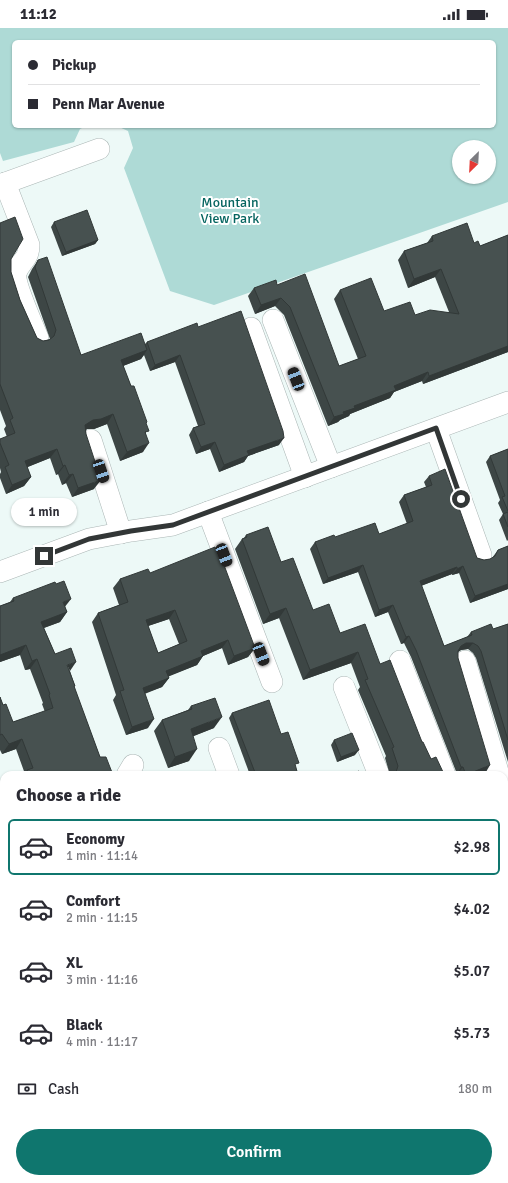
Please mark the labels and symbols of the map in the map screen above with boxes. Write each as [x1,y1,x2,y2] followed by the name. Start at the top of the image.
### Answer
[452,140,496,184] north arrow
[201,194,259,227] park label: Mountain View Park
[286,366,306,392] car
[91,458,111,484] car
[452,490,470,508] route start
[11,498,77,526] callout: 1 min
[214,542,234,568] car
[35,547,53,565] route end
[251,641,271,667] car

